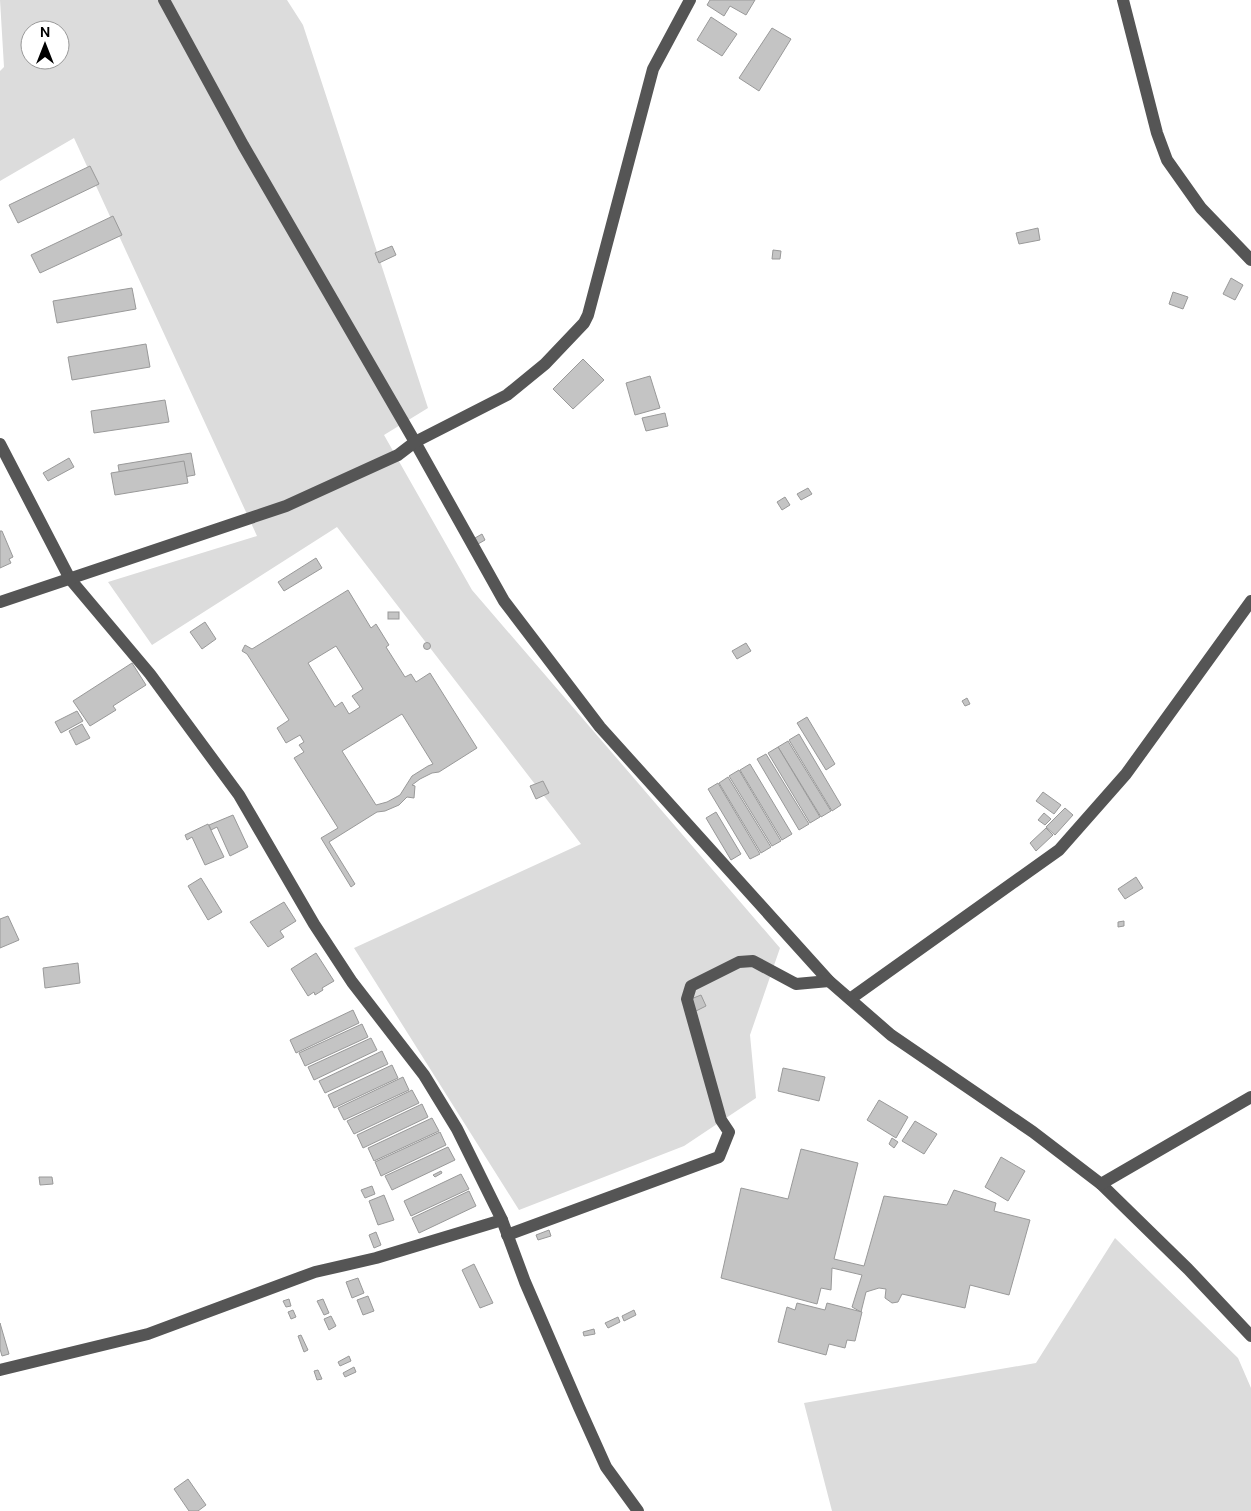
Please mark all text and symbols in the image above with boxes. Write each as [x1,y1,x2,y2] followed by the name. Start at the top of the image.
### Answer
[20,20,70,70] north arrow
[40,23,50,41] text: N

